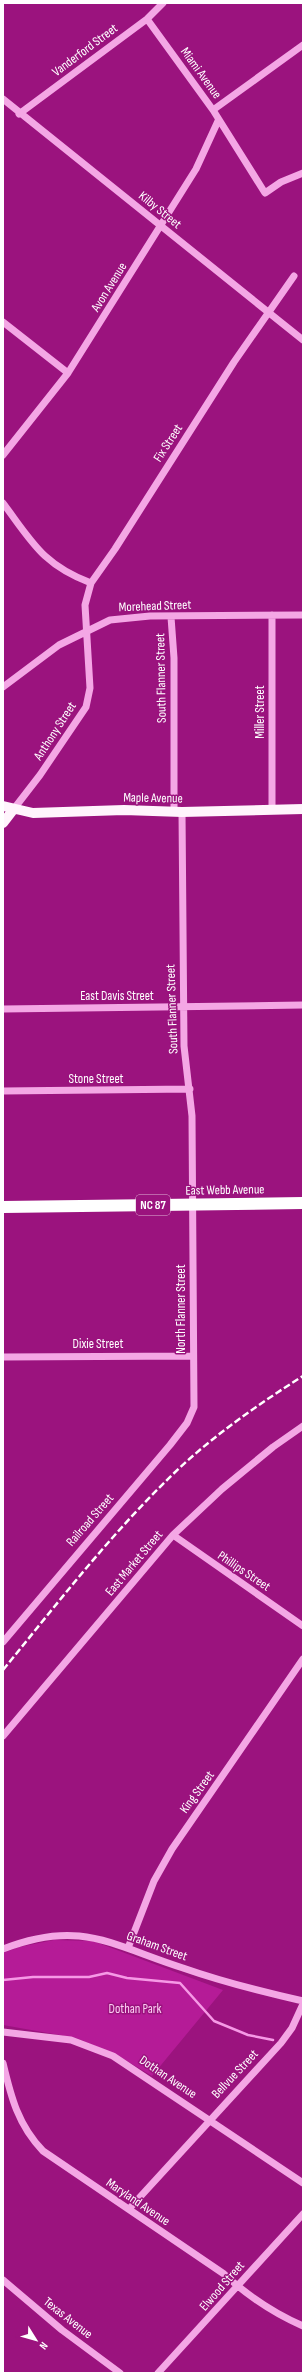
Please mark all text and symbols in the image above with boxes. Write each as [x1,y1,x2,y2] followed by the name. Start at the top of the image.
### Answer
[49,20,121,80] street label: Vanderford Street
[177,44,225,102] street label: Miami Avenue
[135,188,185,232] street label: Kilby Street
[87,259,130,315] street label: Avon Avenue
[150,421,186,465] street label: Fix Street
[118,597,192,615] street label: Morehead Street
[152,633,170,723] street label: South Flanner Street
[252,685,268,739] street label: Miller Street
[30,699,80,764] street label: Anthony Street
[123,789,183,807] street label: Maple Avenue
[162,964,182,1054] street label: South Flanner Street
[80,988,154,1004] street label: East Davis Street
[68,1071,124,1087] street label: Stone Street
[185,1181,265,1199] street label: East Webb Avenue
[136,1195,170,1215] road number: NC 87
[173,1264,189,1354] street label: North Flanner Street
[73,1336,123,1352] street label: Dixie Street
[63,1490,117,1550] street label: Railroad Street
[102,1527,166,1599] street label: East Market Street
[214,1547,274,1595] street label: Phillips Street
[176,1768,218,1816] street label: King Street
[124,1928,190,1964] street label: Graham Street
[109,2001,162,2017] park label: Dothan Park
[208,2046,262,2102] street label: Bellvue Street
[136,2052,200,2102] street label: Dothan Avenue
[103,2175,173,2229] street label: Maryland Avenue
[196,2258,248,2314] street label: Elwood Street
[40,2294,96,2342] street label: Texas Avenue
[16,2320,56,2360] north arrow
[37,2339,51,2352] text: N

